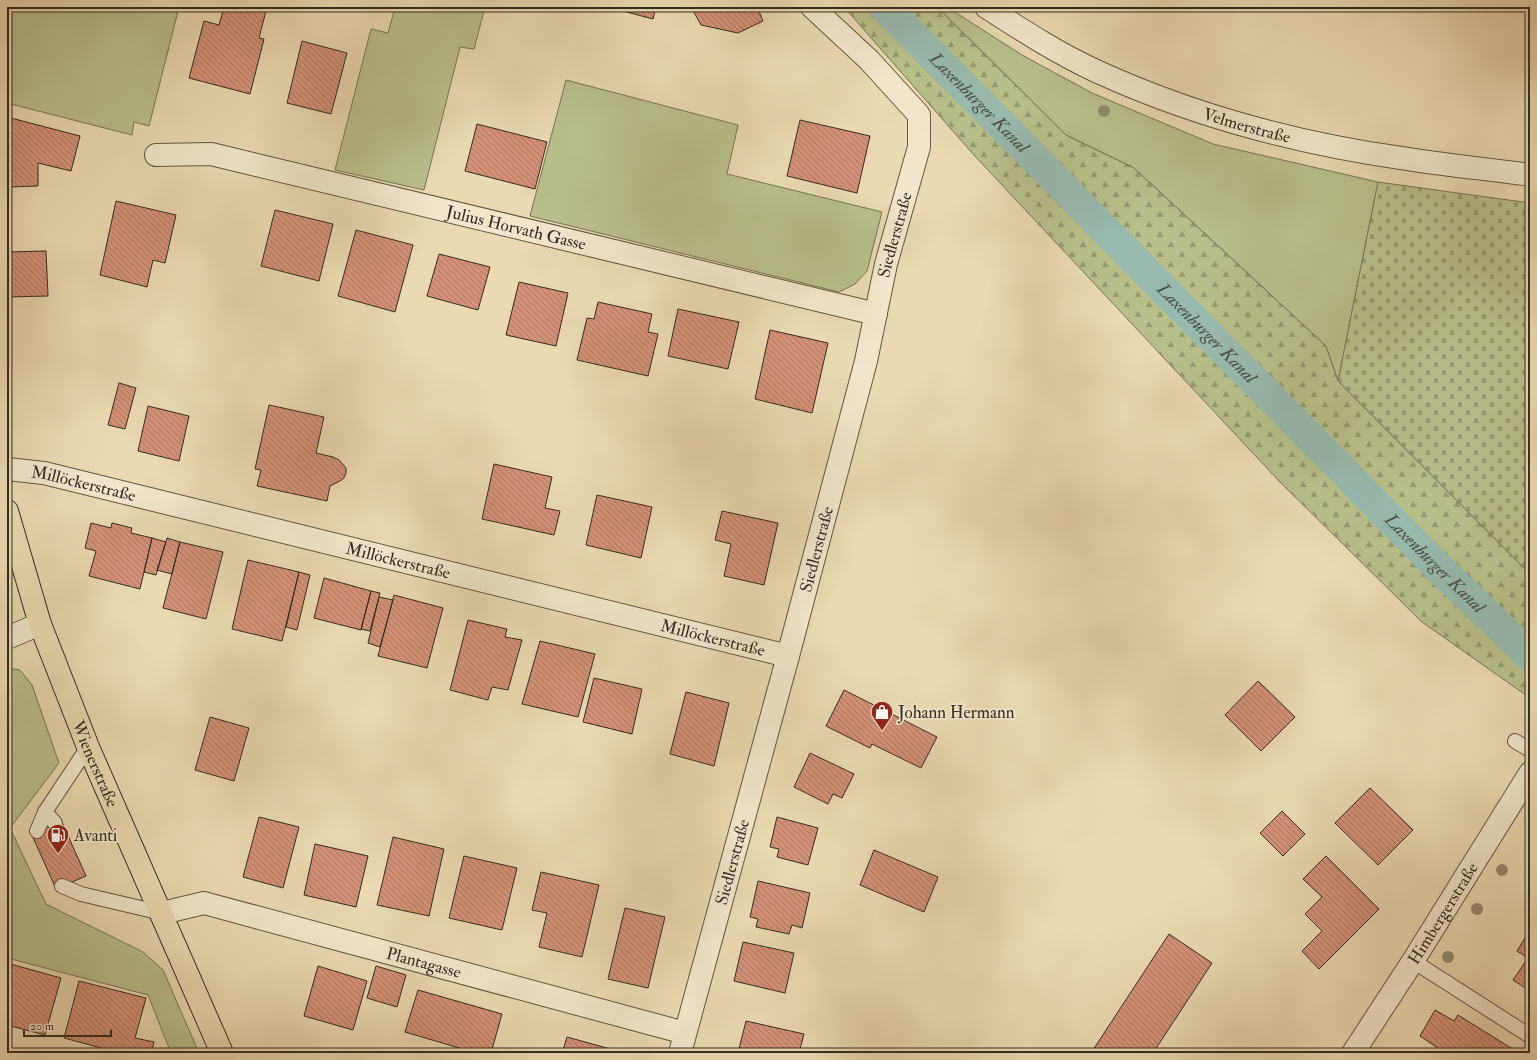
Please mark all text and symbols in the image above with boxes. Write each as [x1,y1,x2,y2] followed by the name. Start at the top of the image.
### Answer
[924,46,1035,159] water label: Laxenburger Kanal
[1201,103,1293,147] street label: Velmerstraße
[873,190,916,279] street label: Siedlerstraße
[443,200,588,254] street label: Julius Horvath Gasse
[1151,277,1263,389] water label: Laxenburger Kanal
[30,461,138,506] street label: Millöckerstraße
[795,504,838,594] street label: Siedlerstraße
[1379,507,1491,619] water label: Laxenburger Kanal
[344,537,453,583] street label: Millöckerstraße
[658,615,767,660] street label: Millöckerstraße
[869,699,895,732] shop icon: Johann Hermann
[897,702,1015,724] place label: Johann Hermann
[68,716,123,810] street label: Wienerstraße
[710,817,754,907] street label: Siedlerstraße
[45,822,71,855] fuel station icon: Avanti
[73,825,118,846] place label: Avanti
[1403,858,1482,968] street label: Himbergerstraße
[384,942,464,983] street label: Plantagasse
[24,1012,111,1038] scale bar
[30,1019,55,1034] text: 20 m

